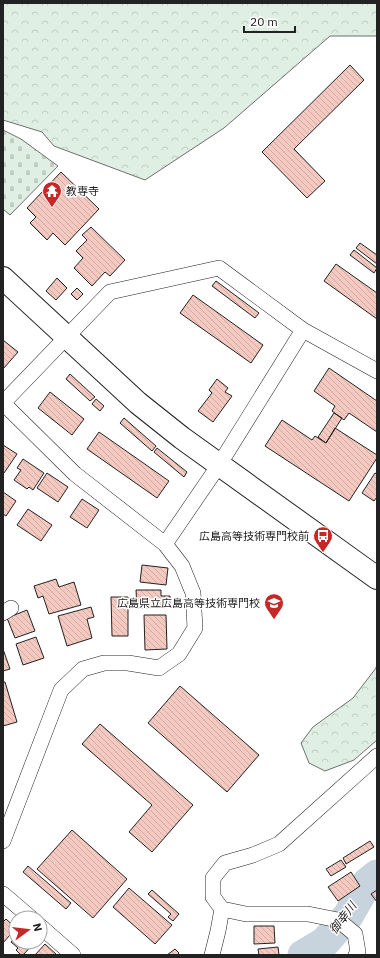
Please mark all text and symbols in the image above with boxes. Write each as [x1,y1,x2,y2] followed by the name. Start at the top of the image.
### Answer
[244,8,295,34] scale bar
[250,14,278,29] text: 20 m
[41,180,63,208] temple icon: 教専寺
[66,184,99,198] place label: 教専寺
[312,525,334,553] bus stop icon: 広島高等技術専門校前
[199,529,309,543] place label: 広島高等技術専門校前
[263,592,285,620] school or university icon: 広島県立広島高等技術専門校
[117,596,260,610] place label: 広島県立広島高等技術専門校
[326,897,361,937] water label: 御幸川
[8,910,48,950] north arrow
[30,922,45,933] text: N

